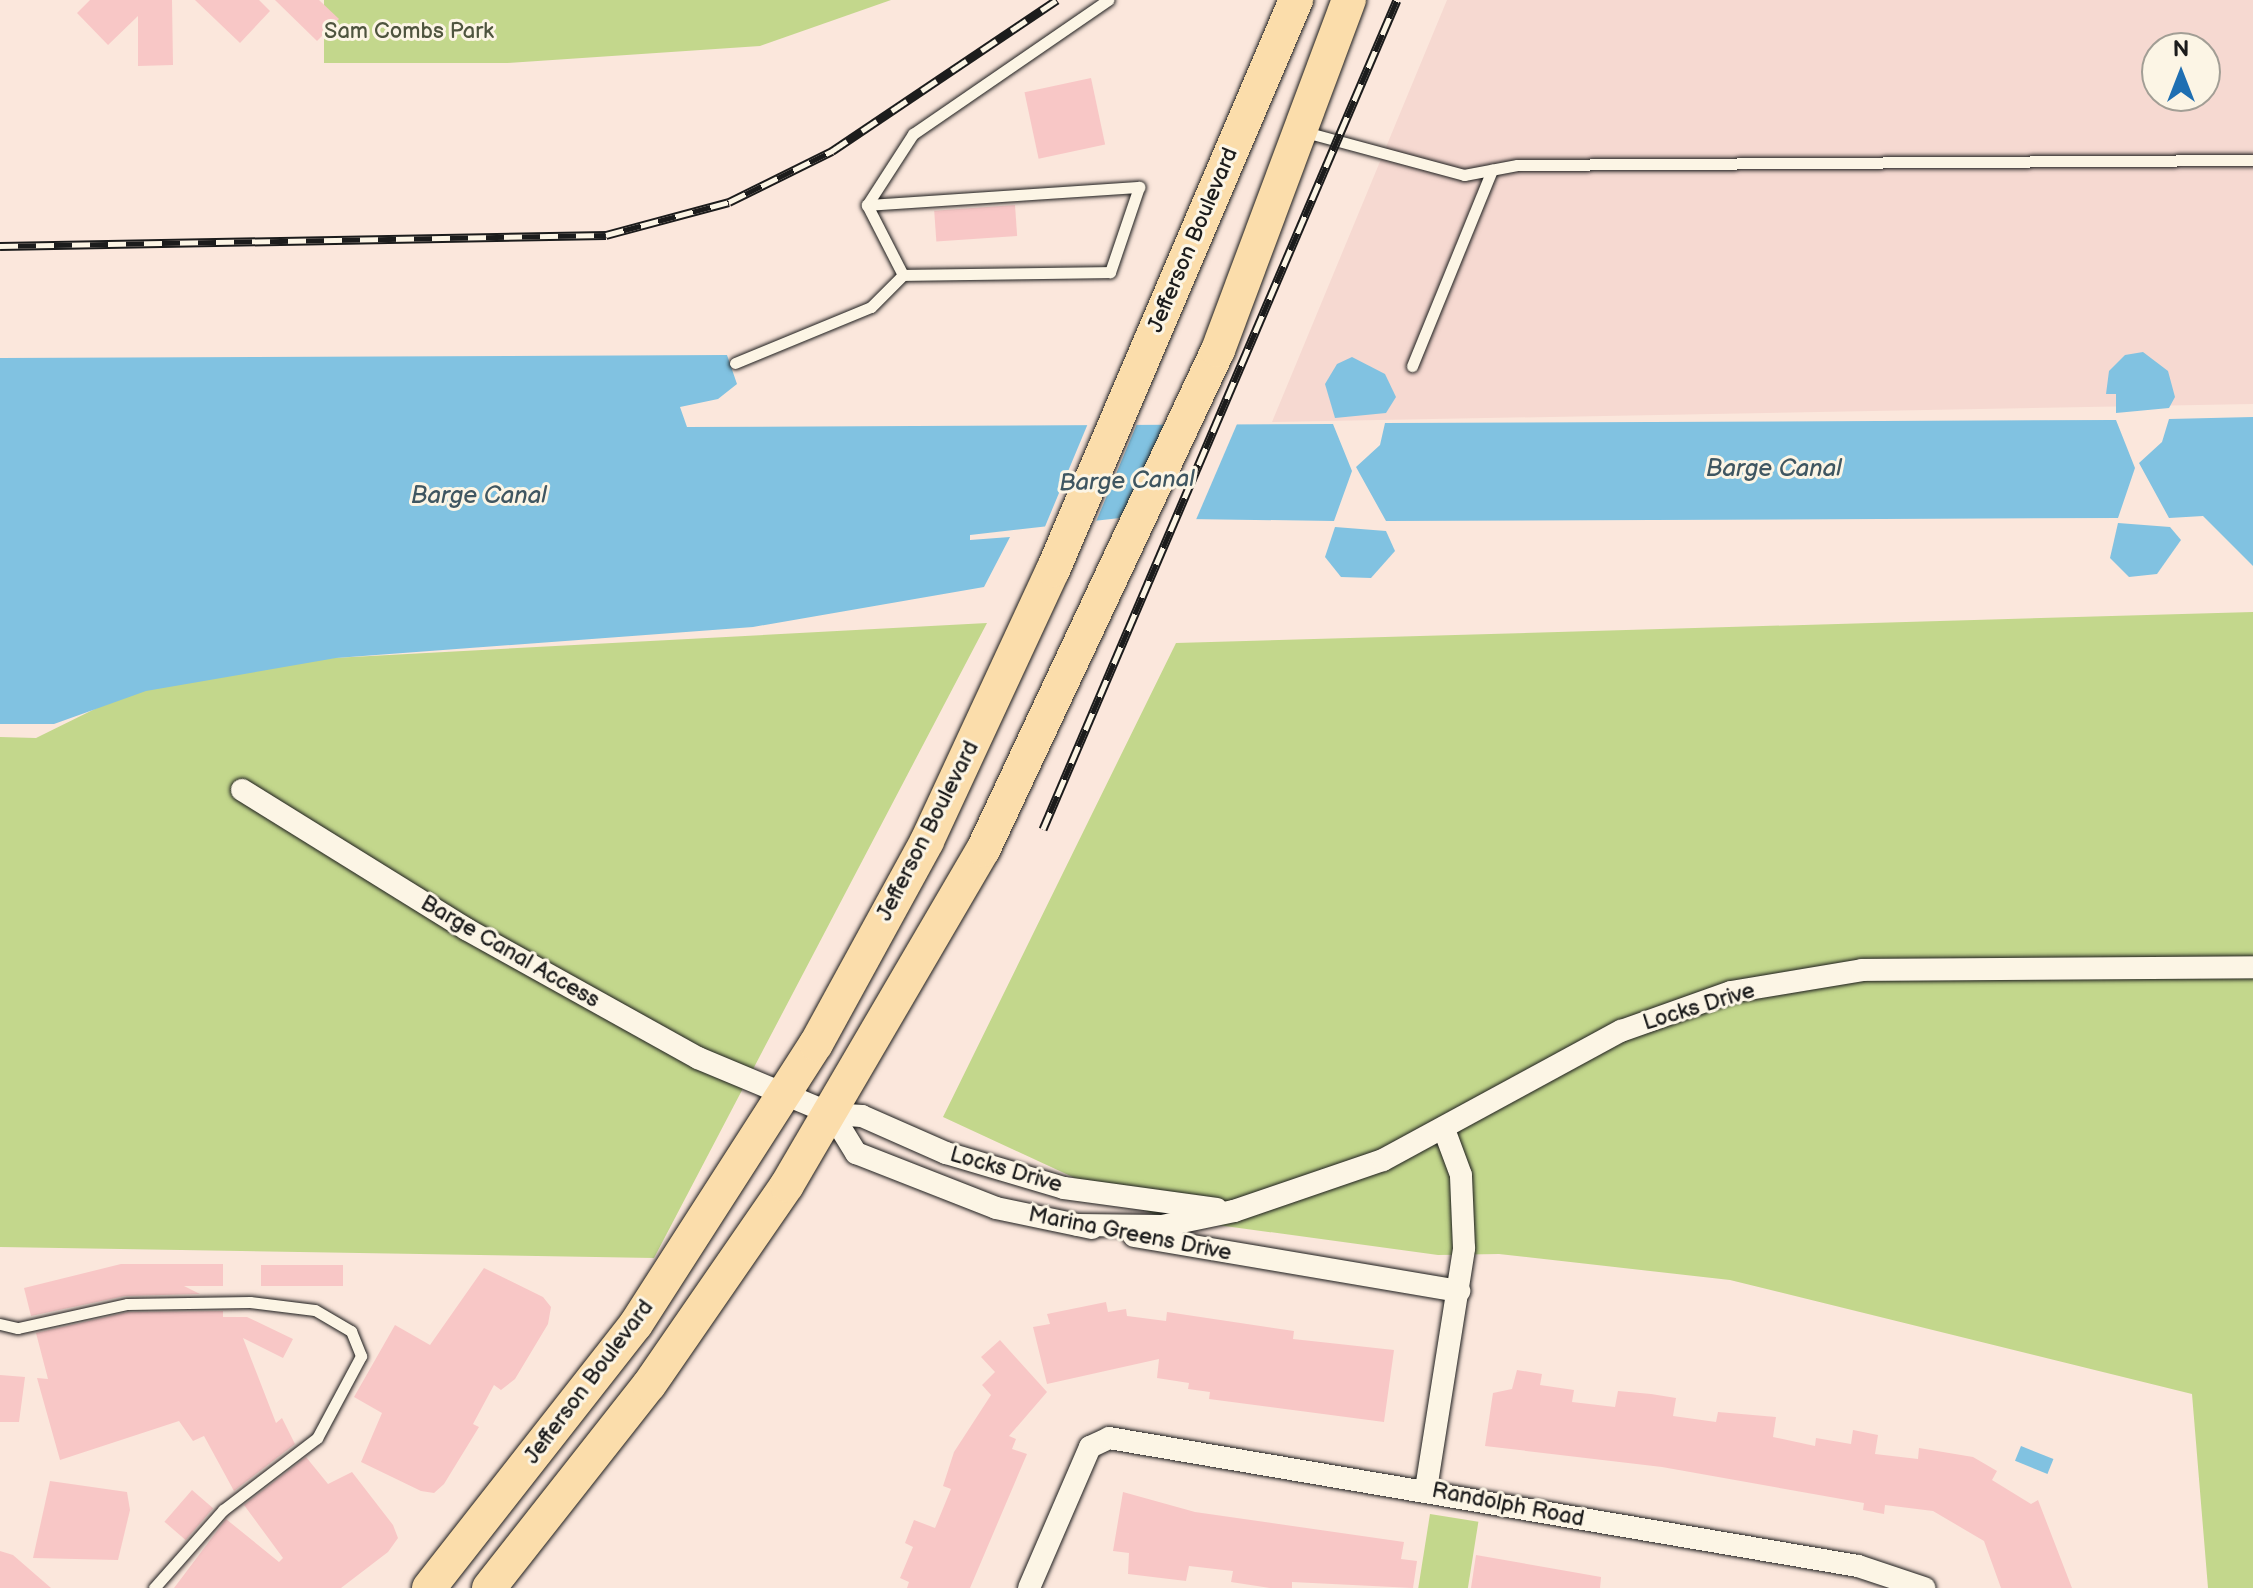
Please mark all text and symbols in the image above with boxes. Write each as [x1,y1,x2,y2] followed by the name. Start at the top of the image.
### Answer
[324,19,494,45] park label: Sam Combs Park
[2141,32,2221,112] north arrow
[2173,36,2189,63] text: N
[1142,144,1244,336] street label: Jefferson Boulevard
[1706,455,1842,483] water label: Barge Canal
[1059,464,1195,498] water label: Barge Canal
[411,482,547,510] water label: Barge Canal
[871,737,985,925] street label: Jefferson Boulevard
[416,890,604,1014] street label: Barge Canal Access
[1640,977,1758,1037] street label: Locks Drive
[947,1141,1065,1199] street label: Locks Drive
[1026,1201,1234,1267] street label: Marina Greens Drive
[519,1295,659,1469] street label: Jefferson Boulevard
[1430,1477,1586,1533] street label: Randolph Road

